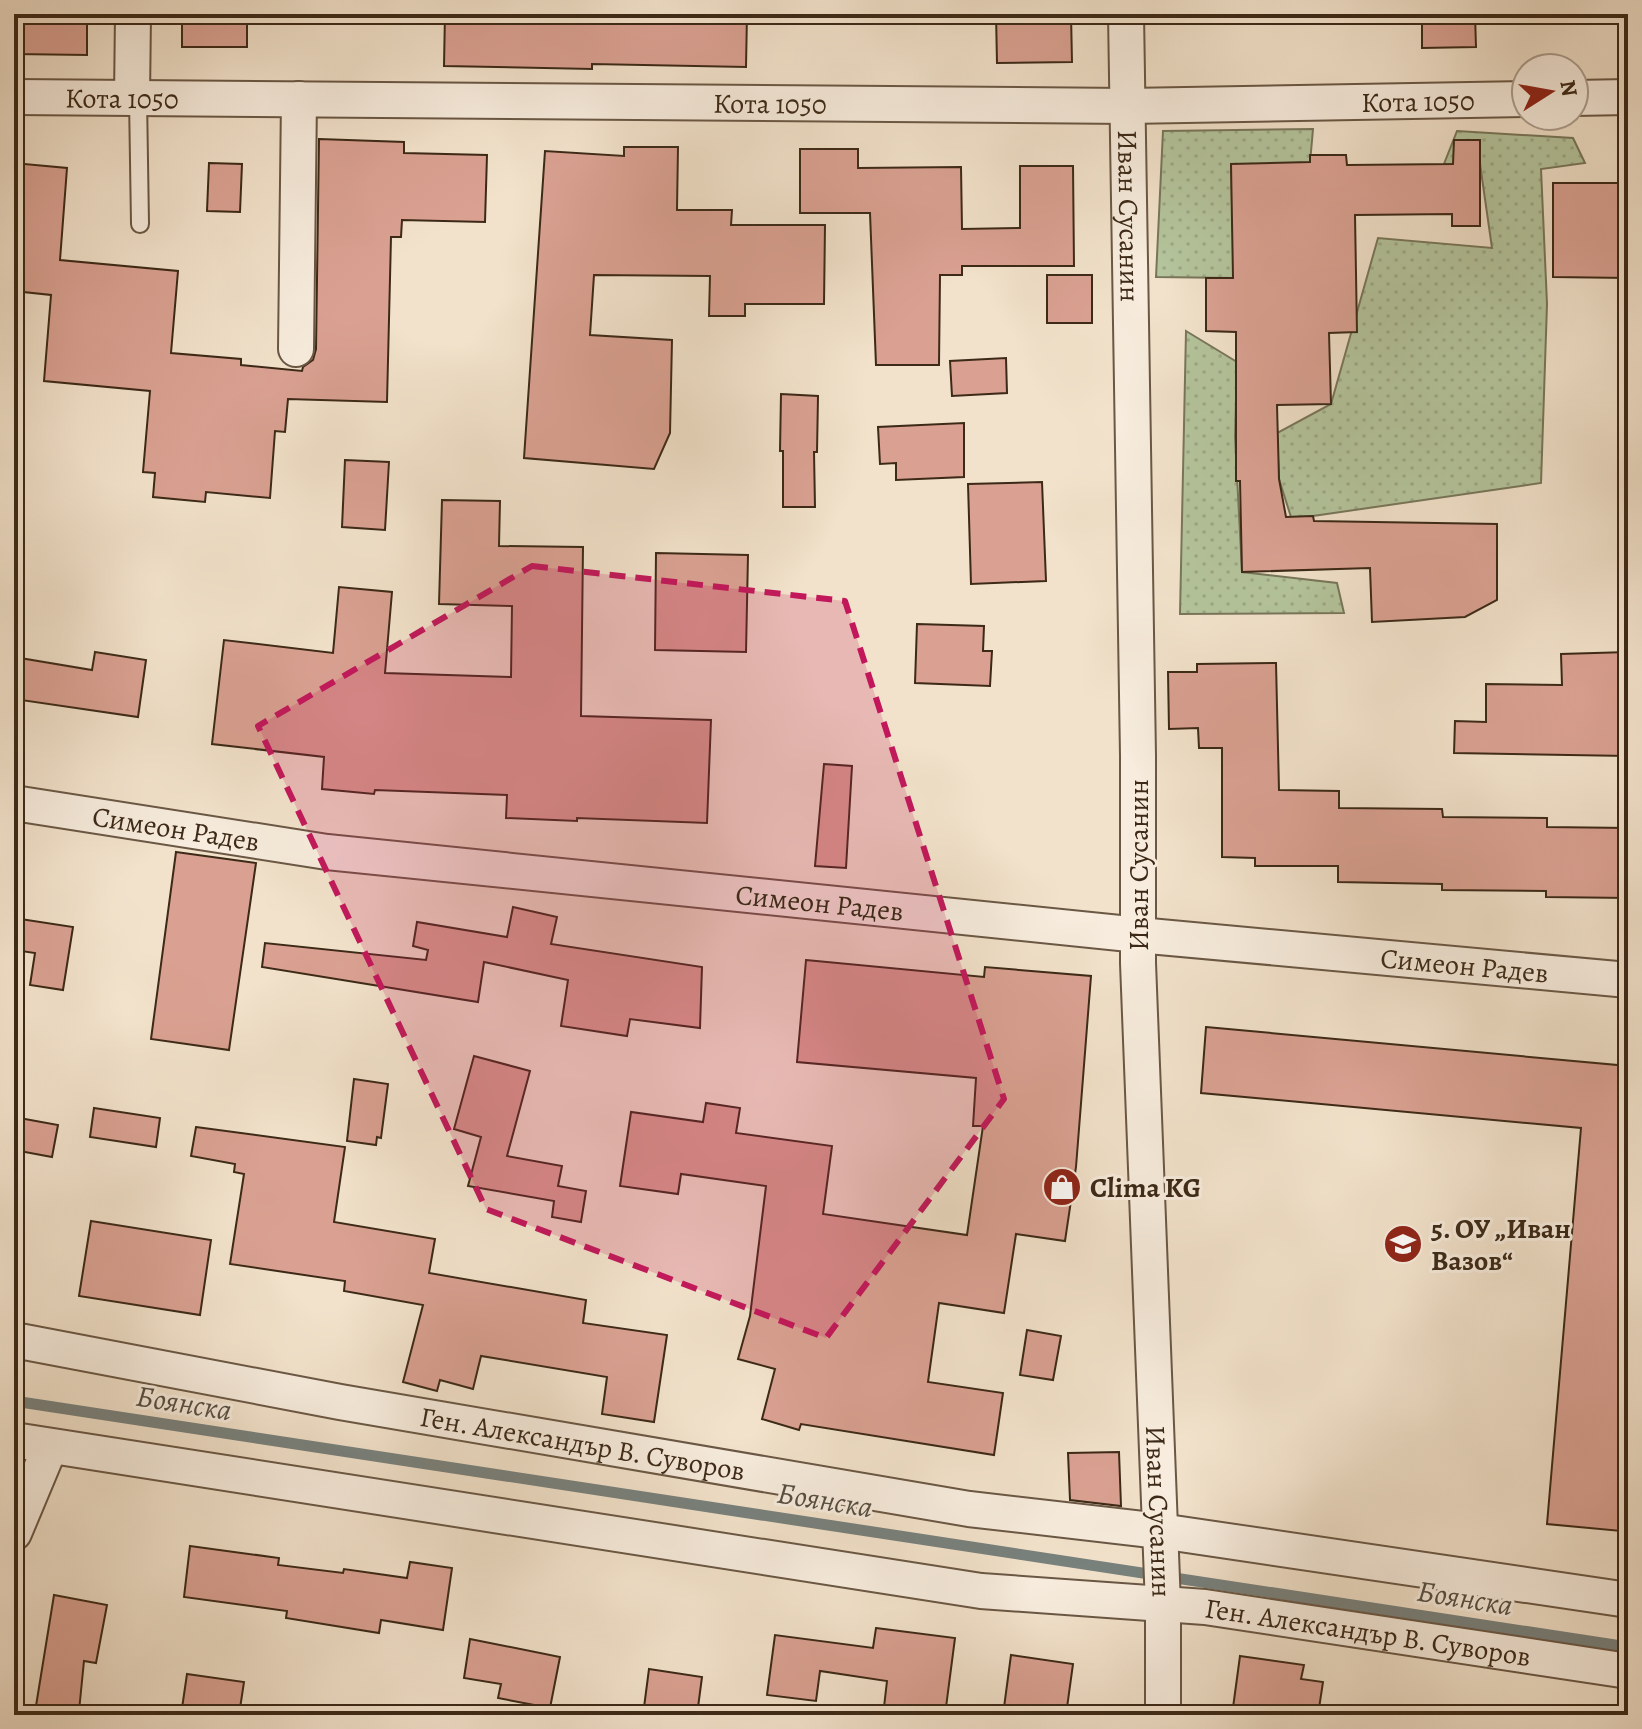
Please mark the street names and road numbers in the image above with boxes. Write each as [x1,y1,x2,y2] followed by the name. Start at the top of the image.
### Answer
[65,79,179,118] street label: Кота 1050
[1361,82,1475,122] street label: Кота 1050
[713,85,827,124] street label: Кота 1050
[1108,130,1149,302] street label: Иван Сусанин
[1120,779,1158,951] street label: Иван Сусанин
[90,798,262,861] street label: Симеон Радев
[734,876,905,931] street label: Симеон Радев
[1379,939,1550,993] street label: Симеон Радев
[417,1398,748,1491] street label: Ген. Александър В. Суворов
[1136,1425,1181,1598] street label: Иван Сусанин
[1202,1589,1533,1676] street label: Ген. Александър В. Суворов

